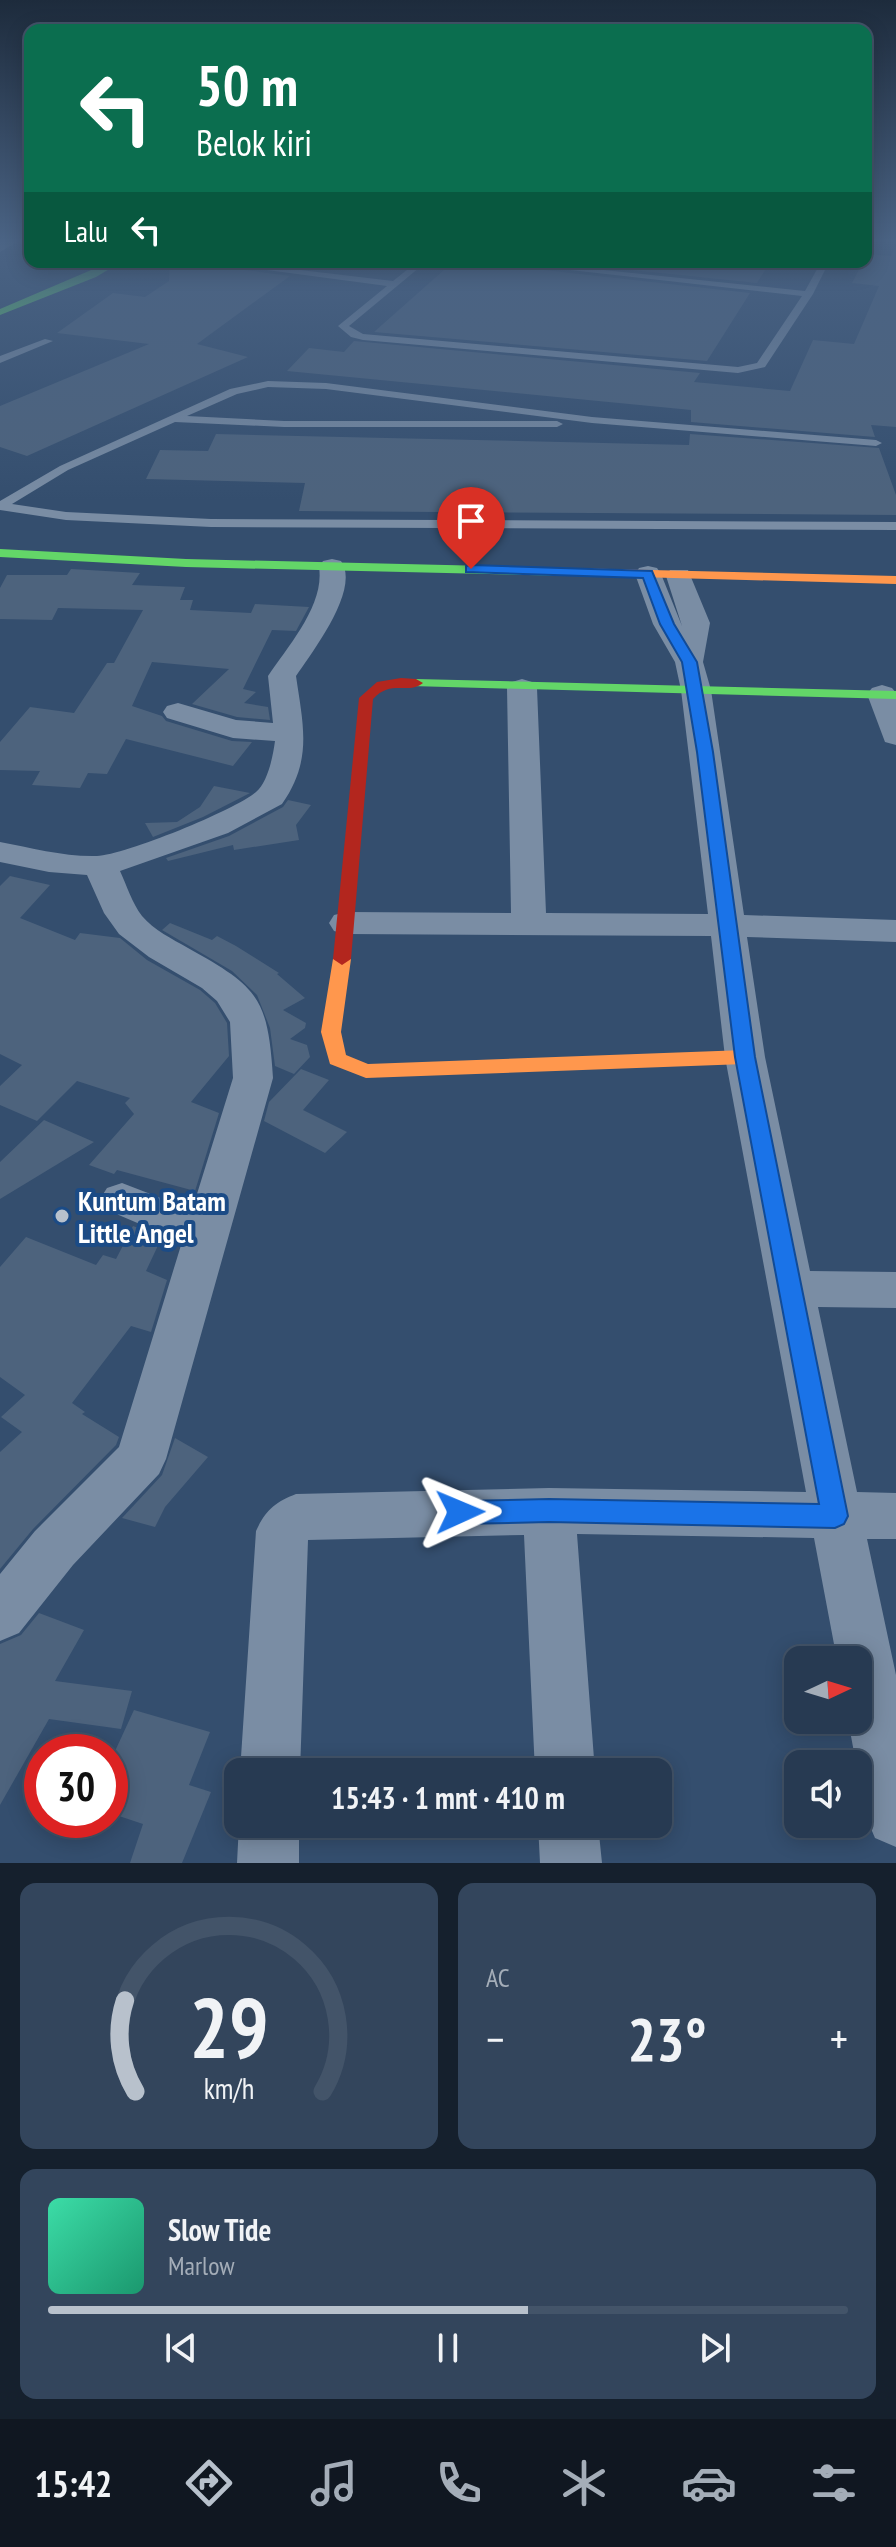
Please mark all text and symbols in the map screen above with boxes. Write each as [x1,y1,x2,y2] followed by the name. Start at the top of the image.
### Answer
[196,49,298,121] text: 50 m
[64,56,168,160] icon: left
[196,119,312,166] text: Belok kiri
[124,208,168,252] icon: left
[64,211,108,250] text: Lalu
[437,487,505,569] pin
[449,499,493,543] icon: arrive
[78,1182,226,1251] place label: Kuntum Batam Little Angel
[53,1207,71,1225] marker: Kuntum Batam Little Angel
[418,1470,502,1554] position arrow
[784,1646,872,1734] north arrow
[784,1646,872,1838] map controls
[24,1734,128,1838] speed limit sign: 30
[784,1750,872,1838] button: sound
[331,1778,565,1817] text: 15:43 · 1 mnt · 410 m
[486,1961,510,1994] text: AC
[189,1973,269,2081] text: 29
[627,2000,707,2078] text: 23°
[486,2010,504,2067] text: −
[830,2010,848,2067] text: +
[204,2070,254,2107] text: km/h
[168,2210,271,2249] text: Slow Tide
[168,2249,234,2282] text: Marlow
[159,2326,203,2370] icon: previous
[426,2326,470,2370] icon: pause
[693,2326,737,2370] icon: next
[181,2455,237,2511] icon: directions
[306,2455,362,2511] icon: music
[431,2455,487,2511] icon: phone
[556,2455,612,2511] icon: climate
[681,2455,737,2511] icon: car
[806,2455,862,2511] icon: filters
[34,2460,112,2507] text: 15:42

